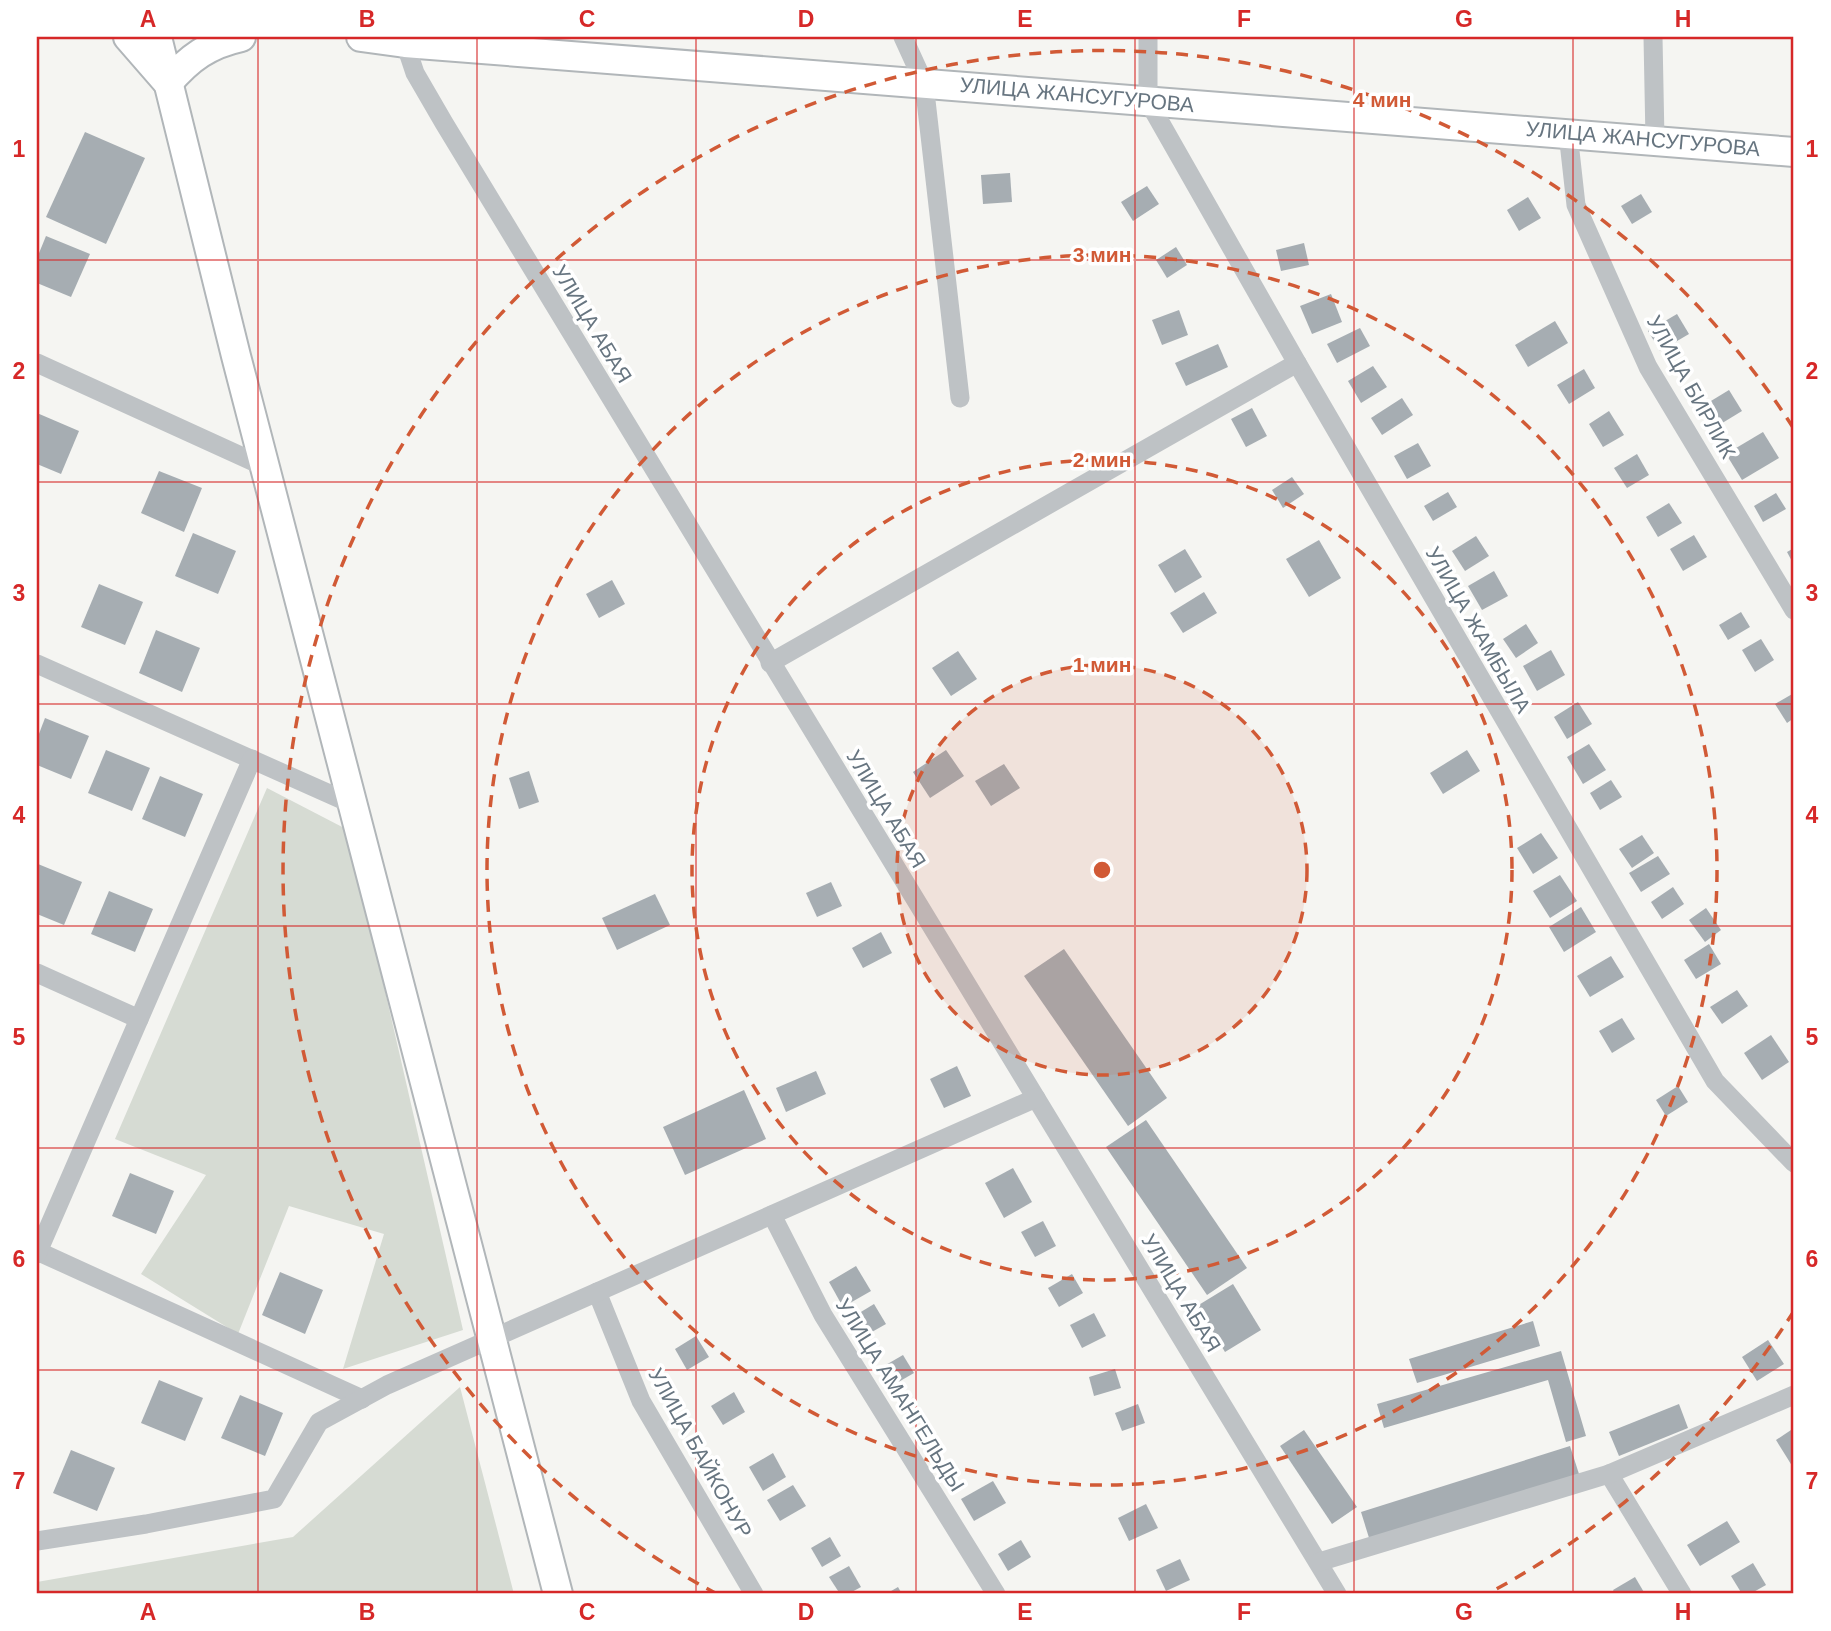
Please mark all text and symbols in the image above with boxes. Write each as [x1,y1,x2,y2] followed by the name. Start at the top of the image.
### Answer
[140,6,156,32] text: A
[359,6,375,32] text: B
[579,6,595,32] text: C
[798,6,814,32] text: D
[1017,6,1033,32] text: E
[1237,6,1251,32] text: F
[1455,6,1473,32] text: G
[1675,6,1691,32] text: H
[959,73,1195,116] street label: УЛИЦА ЖАНСУГУРОВА
[1353,88,1411,111] text: 4 мин
[1525,117,1761,160] street label: УЛИЦА ЖАНСУГУРОВА
[13,136,26,162] text: 1
[1806,136,1819,162] text: 1
[1073,243,1131,266] text: 3 мин
[548,261,637,387] street label: УЛИЦА АБАЯ
[1643,311,1741,463] street label: УЛИЦА БИРЛИК
[13,358,25,384] text: 2
[1806,358,1818,384] text: 2
[1073,448,1131,471] text: 2 мин
[1421,543,1535,717] street label: УЛИЦА ЖАМБЫЛА
[13,580,25,606] text: 3
[1806,580,1818,606] text: 3
[1073,653,1131,676] text: 1 мин
[842,746,931,872] street label: УЛИЦА АБАЯ
[13,802,26,828] text: 4
[1806,802,1819,828] text: 4
[1090,858,1114,882] centre of rings
[13,1024,26,1050] text: 5
[1806,1024,1819,1050] text: 5
[1137,1230,1226,1356] street label: УЛИЦА АБАЯ
[13,1246,25,1272] text: 6
[1806,1246,1818,1272] text: 6
[832,1294,969,1495] street label: УЛИЦА АМАНГЕЛЬДЫ
[644,1364,757,1541] street label: УЛИЦА БАЙКОНУР
[13,1468,25,1494] text: 7
[1806,1468,1818,1494] text: 7
[140,1599,156,1625] text: A
[359,1599,375,1625] text: B
[579,1599,595,1625] text: C
[798,1599,814,1625] text: D
[1017,1599,1033,1625] text: E
[1237,1599,1251,1625] text: F
[1455,1599,1473,1625] text: G
[1675,1599,1691,1625] text: H

